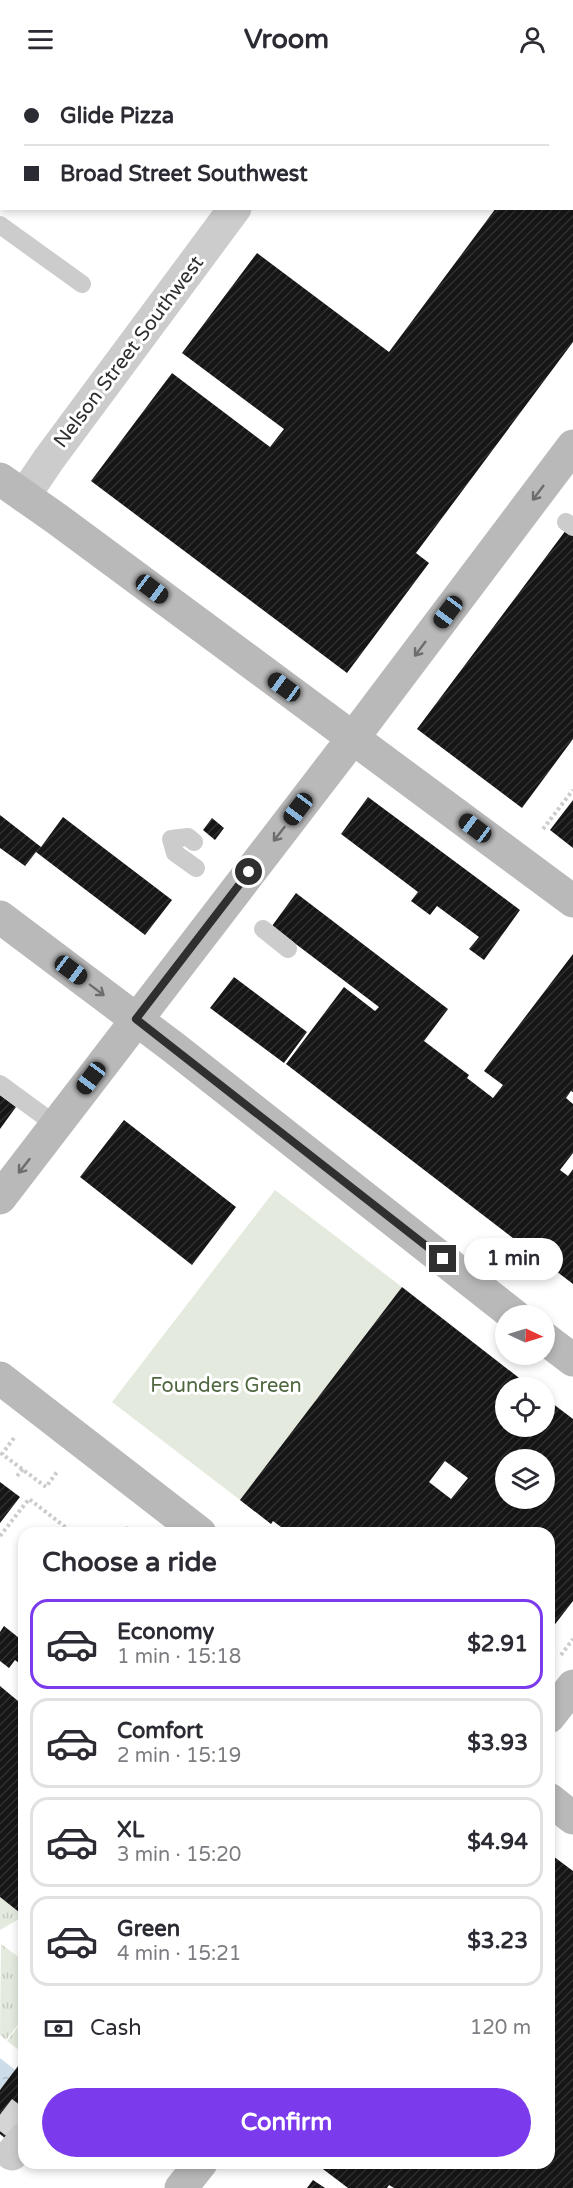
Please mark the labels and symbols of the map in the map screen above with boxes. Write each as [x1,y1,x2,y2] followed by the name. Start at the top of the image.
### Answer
[49,251,209,453] street label: Nelson Street Southwest
[531,484,544,500] one-way arrow
[132,571,172,607] car
[430,592,466,632] car
[414,640,427,656] one-way arrow
[264,669,304,705] car
[280,789,316,829] car
[455,810,495,846] car
[272,826,285,842] one-way arrow
[235,858,262,885] route start
[51,952,91,988] car
[89,983,105,996] one-way arrow
[73,1058,109,1098] car
[18,1158,31,1174] one-way arrow
[464,1238,563,1280] callout: 1 min
[429,1245,456,1272] route end
[495,1305,555,1365] north arrow
[150,1374,302,1398] park label: Founders Green

